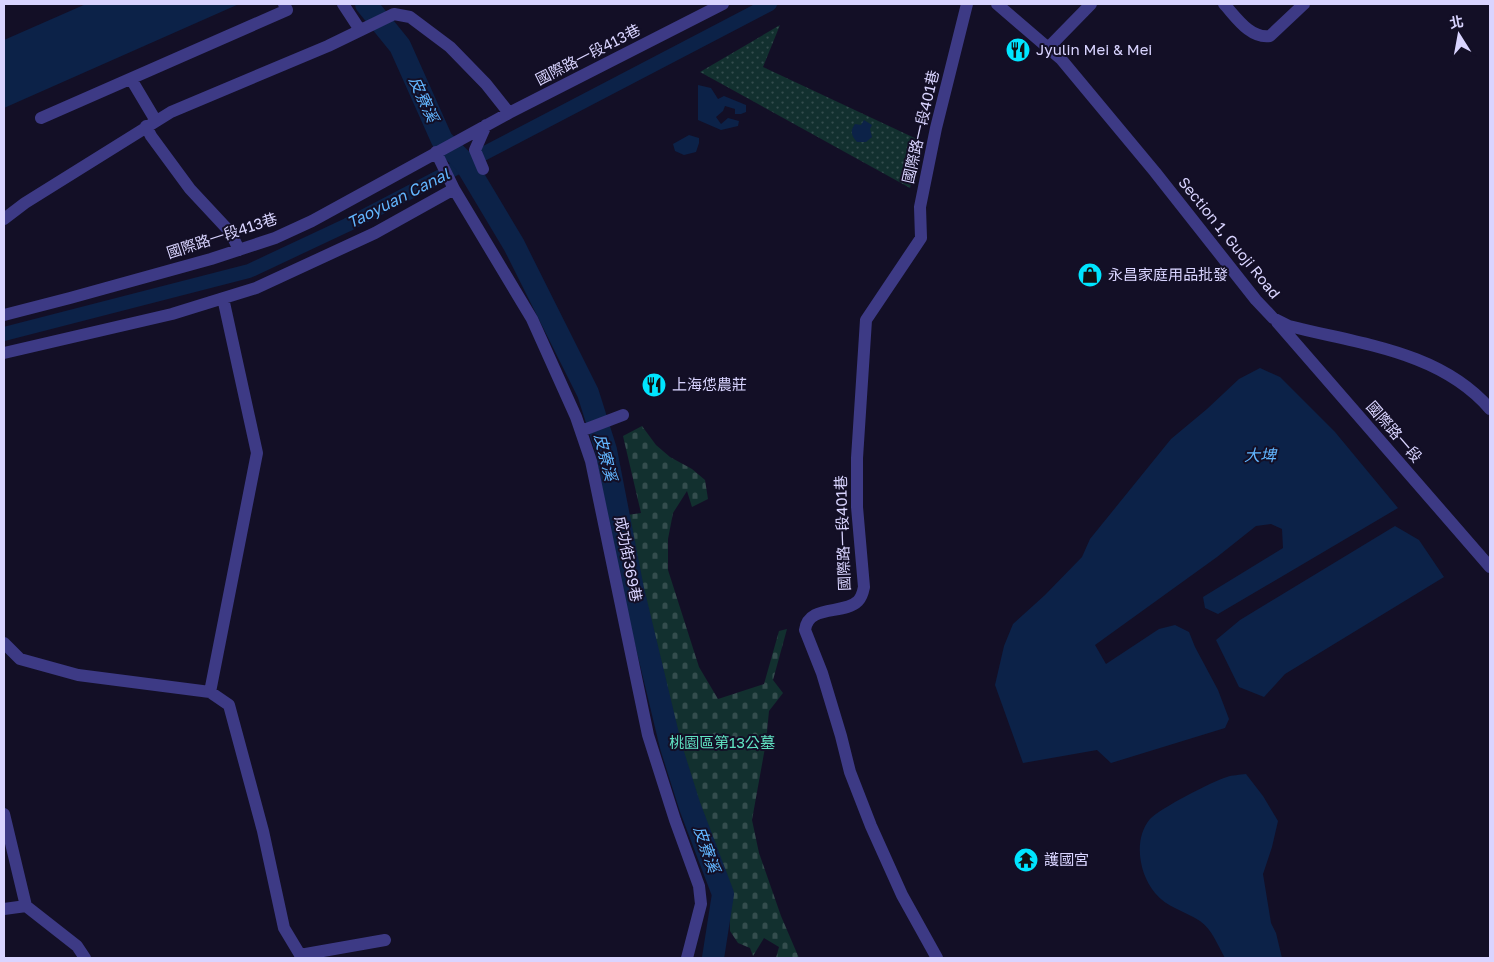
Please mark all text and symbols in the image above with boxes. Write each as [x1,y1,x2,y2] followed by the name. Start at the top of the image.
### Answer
[1434,10,1484,60] north arrow
[1448,12,1465,31] text: 北
[532,20,643,88] street label: 國際路一段413巷
[1005,37,1031,63] restaurant icon: Jyulin Mei & Mei
[1036,40,1152,58] place label: Jyulin Mei & Mei
[898,68,942,185] street label: 國際路一段401巷
[405,73,444,127] water label: 皮寮溪
[343,163,453,232] water label: Taoyuan Canal
[1175,173,1284,302] street label: Section 1, Guoji Road
[164,209,279,261] street label: 國際路一段413巷
[1077,262,1103,288] shop icon: 永昌家庭用品批發
[1108,265,1228,283] place label: 永昌家庭用品批發
[641,372,667,398] restaurant icon: 上海怹農莊
[672,375,747,393] place label: 上海怹農莊
[1363,397,1426,466] street label: 國際路一段
[590,431,622,485] water label: 皮寮溪
[1244,445,1278,465] water label: 大埤
[831,475,853,591] street label: 國際路一段401巷
[612,514,646,603] street label: 成功街369巷
[669,733,775,751] park label: 桃園區第13公墓
[690,823,725,877] water label: 皮寮溪
[1013,847,1039,873] temple icon: 護國宮
[1044,850,1089,868] place label: 護國宮

